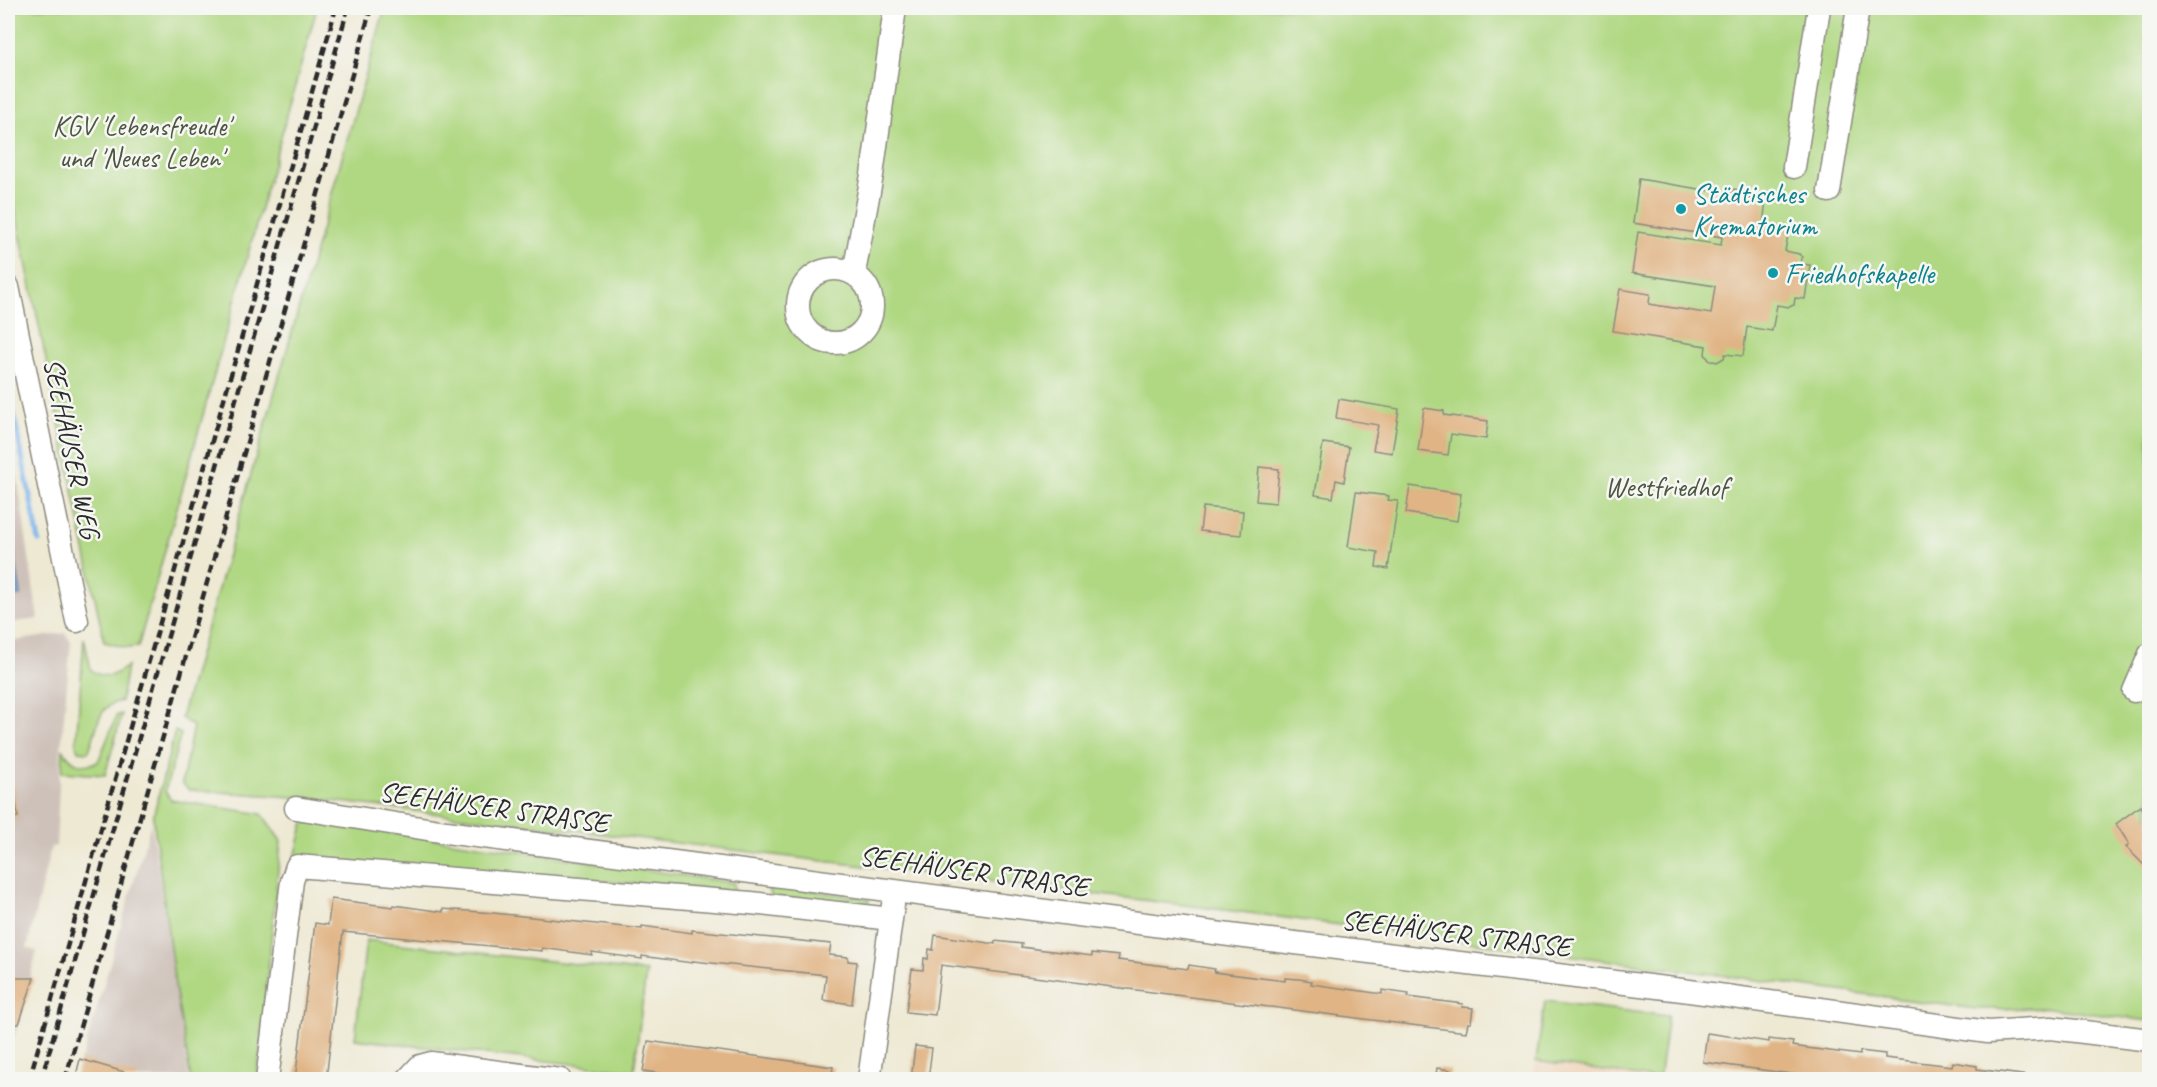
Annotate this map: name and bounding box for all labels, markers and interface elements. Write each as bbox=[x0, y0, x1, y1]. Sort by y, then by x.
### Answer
park label: KGV 'Lebensfreude' und 'Neues Leben' bbox=[53, 108, 235, 175]
place label: Städtisches Krematorium bbox=[1693, 176, 1818, 243]
marker: Städtisches Krematorium bbox=[1674, 202, 1688, 216]
place label: Friedhofskapelle bbox=[1785, 256, 1936, 291]
marker: Friedhofskapelle bbox=[1766, 266, 1780, 280]
street label: SEEHÄUSER WEG bbox=[36, 355, 109, 544]
park label: Westfriedhof bbox=[1605, 469, 1733, 504]
street label: SEEHÄUSER STRASSE bbox=[377, 774, 614, 841]
street label: SEEHÄUSER STRASSE bbox=[857, 838, 1094, 905]
street label: SEEHÄUSER STRASSE bbox=[1339, 902, 1576, 965]

